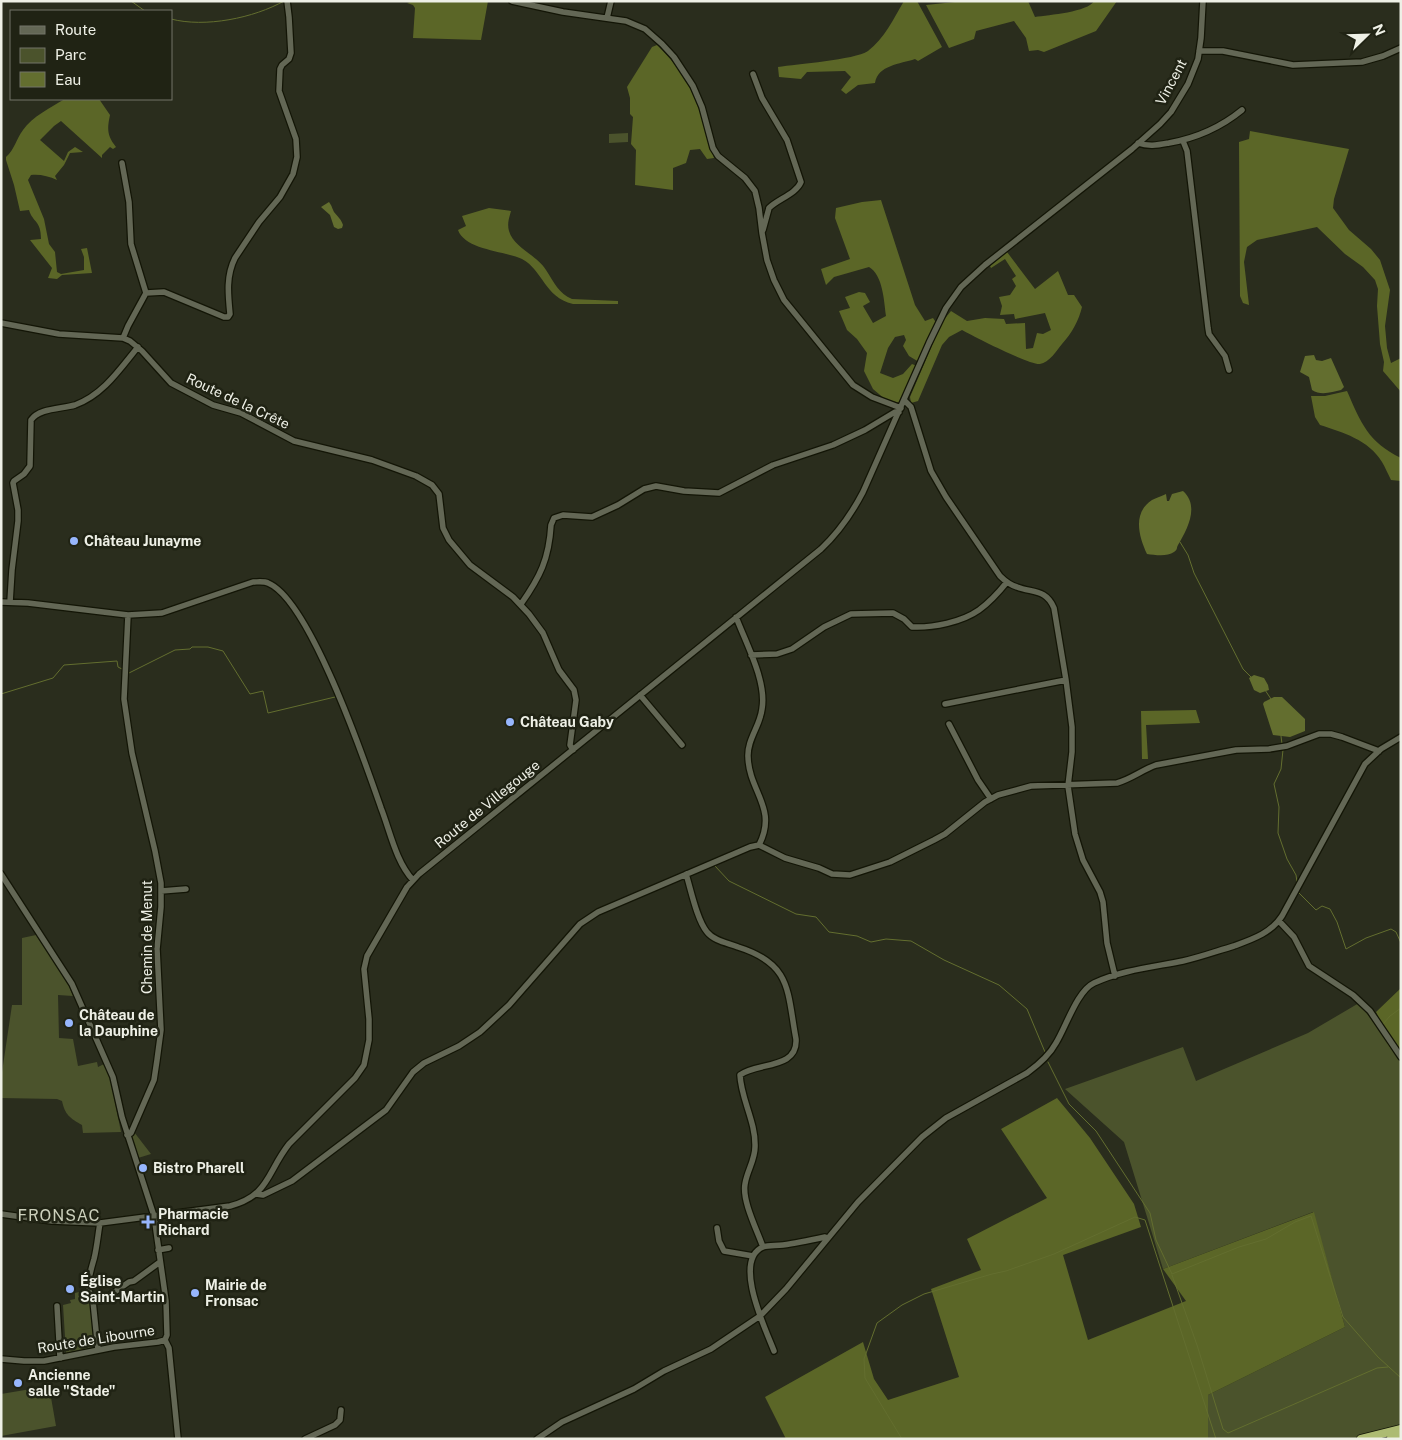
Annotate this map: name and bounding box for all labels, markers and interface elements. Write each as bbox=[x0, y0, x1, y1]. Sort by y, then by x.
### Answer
legend bbox=[10, 10, 172, 100]
north arrow bbox=[1342, 10, 1392, 60]
text: Route bbox=[55, 21, 96, 38]
text: N bbox=[1369, 22, 1388, 38]
text: Parc bbox=[55, 46, 87, 63]
street label: Vincent bbox=[1152, 56, 1190, 108]
text: Eau bbox=[55, 71, 81, 88]
street label: Route de la Crête bbox=[184, 370, 292, 432]
place label: Château Junayme bbox=[84, 533, 201, 549]
marker: Château Junayme bbox=[68, 535, 80, 547]
place label: Château Gaby bbox=[520, 714, 614, 730]
marker: Château Gaby bbox=[504, 716, 516, 728]
street label: Route de Villegouge bbox=[431, 757, 543, 851]
street label: Chemin de Menut bbox=[139, 880, 155, 994]
place label: Château de la Dauphine bbox=[79, 1007, 158, 1039]
marker: Château de la Dauphine bbox=[63, 1017, 75, 1029]
place label: Bistro Pharell bbox=[153, 1160, 245, 1176]
marker: Bistro Pharell bbox=[137, 1162, 149, 1174]
district label: FRONSAC bbox=[17, 1206, 101, 1225]
place label: Pharmacie Richard bbox=[158, 1206, 229, 1238]
marker: Pharmacie Richard bbox=[142, 1216, 154, 1228]
place label: Église Saint-Martin bbox=[80, 1272, 165, 1305]
place label: Mairie de Fronsac bbox=[205, 1277, 267, 1309]
marker: Église Saint-Martin bbox=[64, 1283, 76, 1295]
marker: Mairie de Fronsac bbox=[189, 1287, 201, 1299]
street label: Route de Libourne bbox=[36, 1322, 156, 1356]
place label: Ancienne salle "Stade" bbox=[28, 1367, 116, 1399]
marker: Ancienne salle "Stade" bbox=[12, 1377, 24, 1389]

